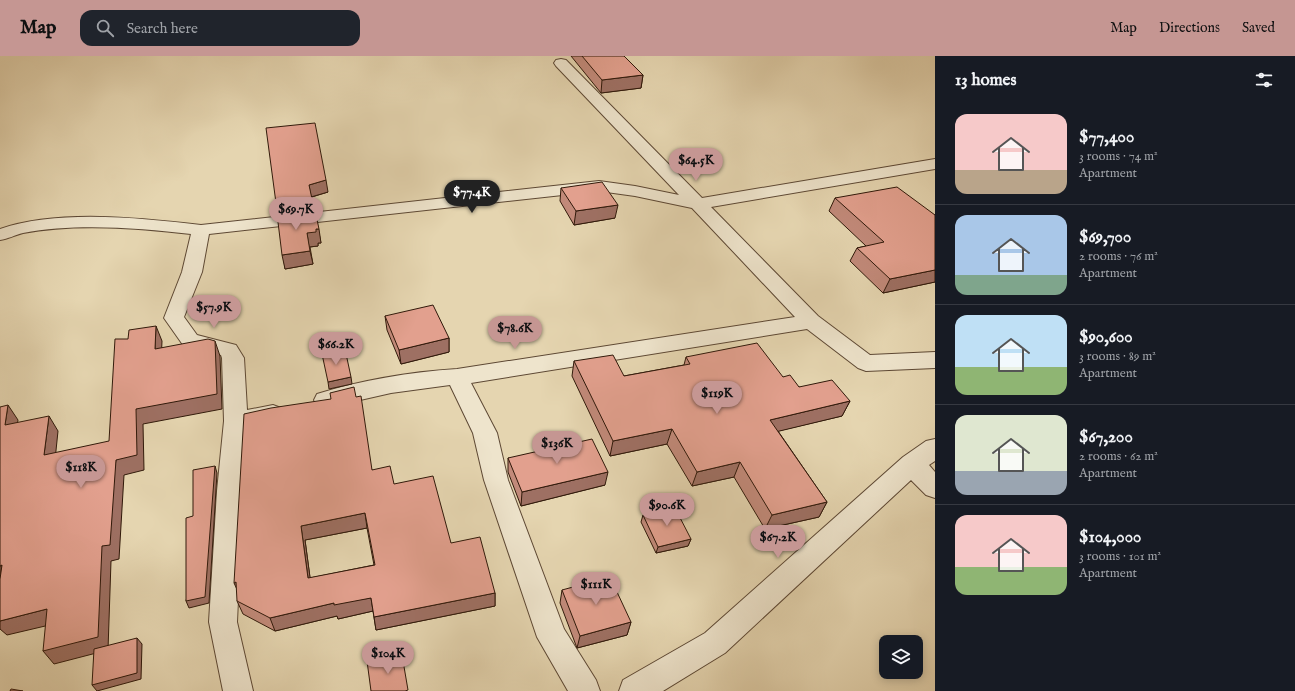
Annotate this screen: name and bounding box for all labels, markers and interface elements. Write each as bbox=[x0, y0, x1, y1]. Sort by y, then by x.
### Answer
search box bbox=[80, 10, 360, 46]
text: Map bbox=[20, 16, 56, 40]
icon: search bbox=[94, 17, 116, 39]
text: Search here bbox=[126, 19, 198, 38]
text: Map bbox=[1110, 19, 1137, 37]
text: Directions bbox=[1159, 19, 1220, 37]
text: Saved bbox=[1242, 19, 1275, 37]
icon: filters bbox=[1253, 69, 1275, 91]
text: 13 homes bbox=[955, 70, 1016, 91]
text: $77,400 bbox=[1079, 127, 1134, 148]
icon: home bbox=[987, 130, 1035, 178]
pin: $64.5K bbox=[663, 148, 729, 182]
text: 3 rooms · 74 m² bbox=[1079, 148, 1158, 165]
text: $64.5K bbox=[678, 152, 714, 169]
text: Apartment bbox=[1079, 165, 1137, 182]
pin: $77.4K bbox=[439, 180, 505, 214]
text: $77.4K bbox=[453, 184, 491, 201]
pin: $69.7K bbox=[263, 197, 329, 231]
text: $69.7K bbox=[278, 201, 314, 218]
text: $69,700 bbox=[1079, 227, 1131, 248]
icon: home bbox=[987, 231, 1035, 279]
text: 2 rooms · 76 m² bbox=[1079, 248, 1158, 265]
text: Apartment bbox=[1079, 265, 1137, 282]
pin: $57.9K bbox=[181, 295, 247, 329]
text: $57.9K bbox=[196, 299, 232, 316]
pin: $78.6K bbox=[482, 316, 548, 350]
text: $78.6K bbox=[497, 320, 533, 337]
text: $90,600 bbox=[1079, 327, 1133, 348]
icon: home bbox=[987, 331, 1035, 379]
pin: $66.2K bbox=[303, 332, 369, 366]
text: $66.2K bbox=[318, 336, 354, 353]
text: 3 rooms · 89 m² bbox=[1079, 348, 1156, 365]
text: Apartment bbox=[1079, 365, 1137, 382]
pin: $119K bbox=[689, 381, 745, 415]
text: $119K bbox=[701, 385, 733, 402]
text: $67,200 bbox=[1079, 427, 1133, 448]
pin: $136K bbox=[529, 431, 585, 465]
icon: home bbox=[987, 431, 1035, 479]
text: $136K bbox=[541, 435, 573, 452]
text: 2 rooms · 62 m² bbox=[1079, 448, 1158, 465]
pin: $118K bbox=[53, 455, 109, 489]
text: $118K bbox=[65, 459, 97, 476]
text: Apartment bbox=[1079, 465, 1137, 482]
pin: $90.6K bbox=[634, 493, 700, 527]
text: $90.6K bbox=[649, 497, 685, 514]
pin: $67.2K bbox=[745, 525, 811, 559]
text: $104,000 bbox=[1079, 527, 1141, 548]
text: $67.2K bbox=[759, 529, 797, 546]
icon: home bbox=[987, 531, 1035, 579]
text: 3 rooms · 101 m² bbox=[1079, 548, 1161, 565]
text: Apartment bbox=[1079, 565, 1137, 582]
pin: $111K bbox=[568, 572, 624, 606]
text: $111K bbox=[580, 576, 612, 593]
map controls bbox=[879, 635, 923, 679]
button: layers bbox=[879, 635, 923, 679]
pin: $104K bbox=[360, 641, 416, 675]
text: $104K bbox=[371, 645, 405, 662]

